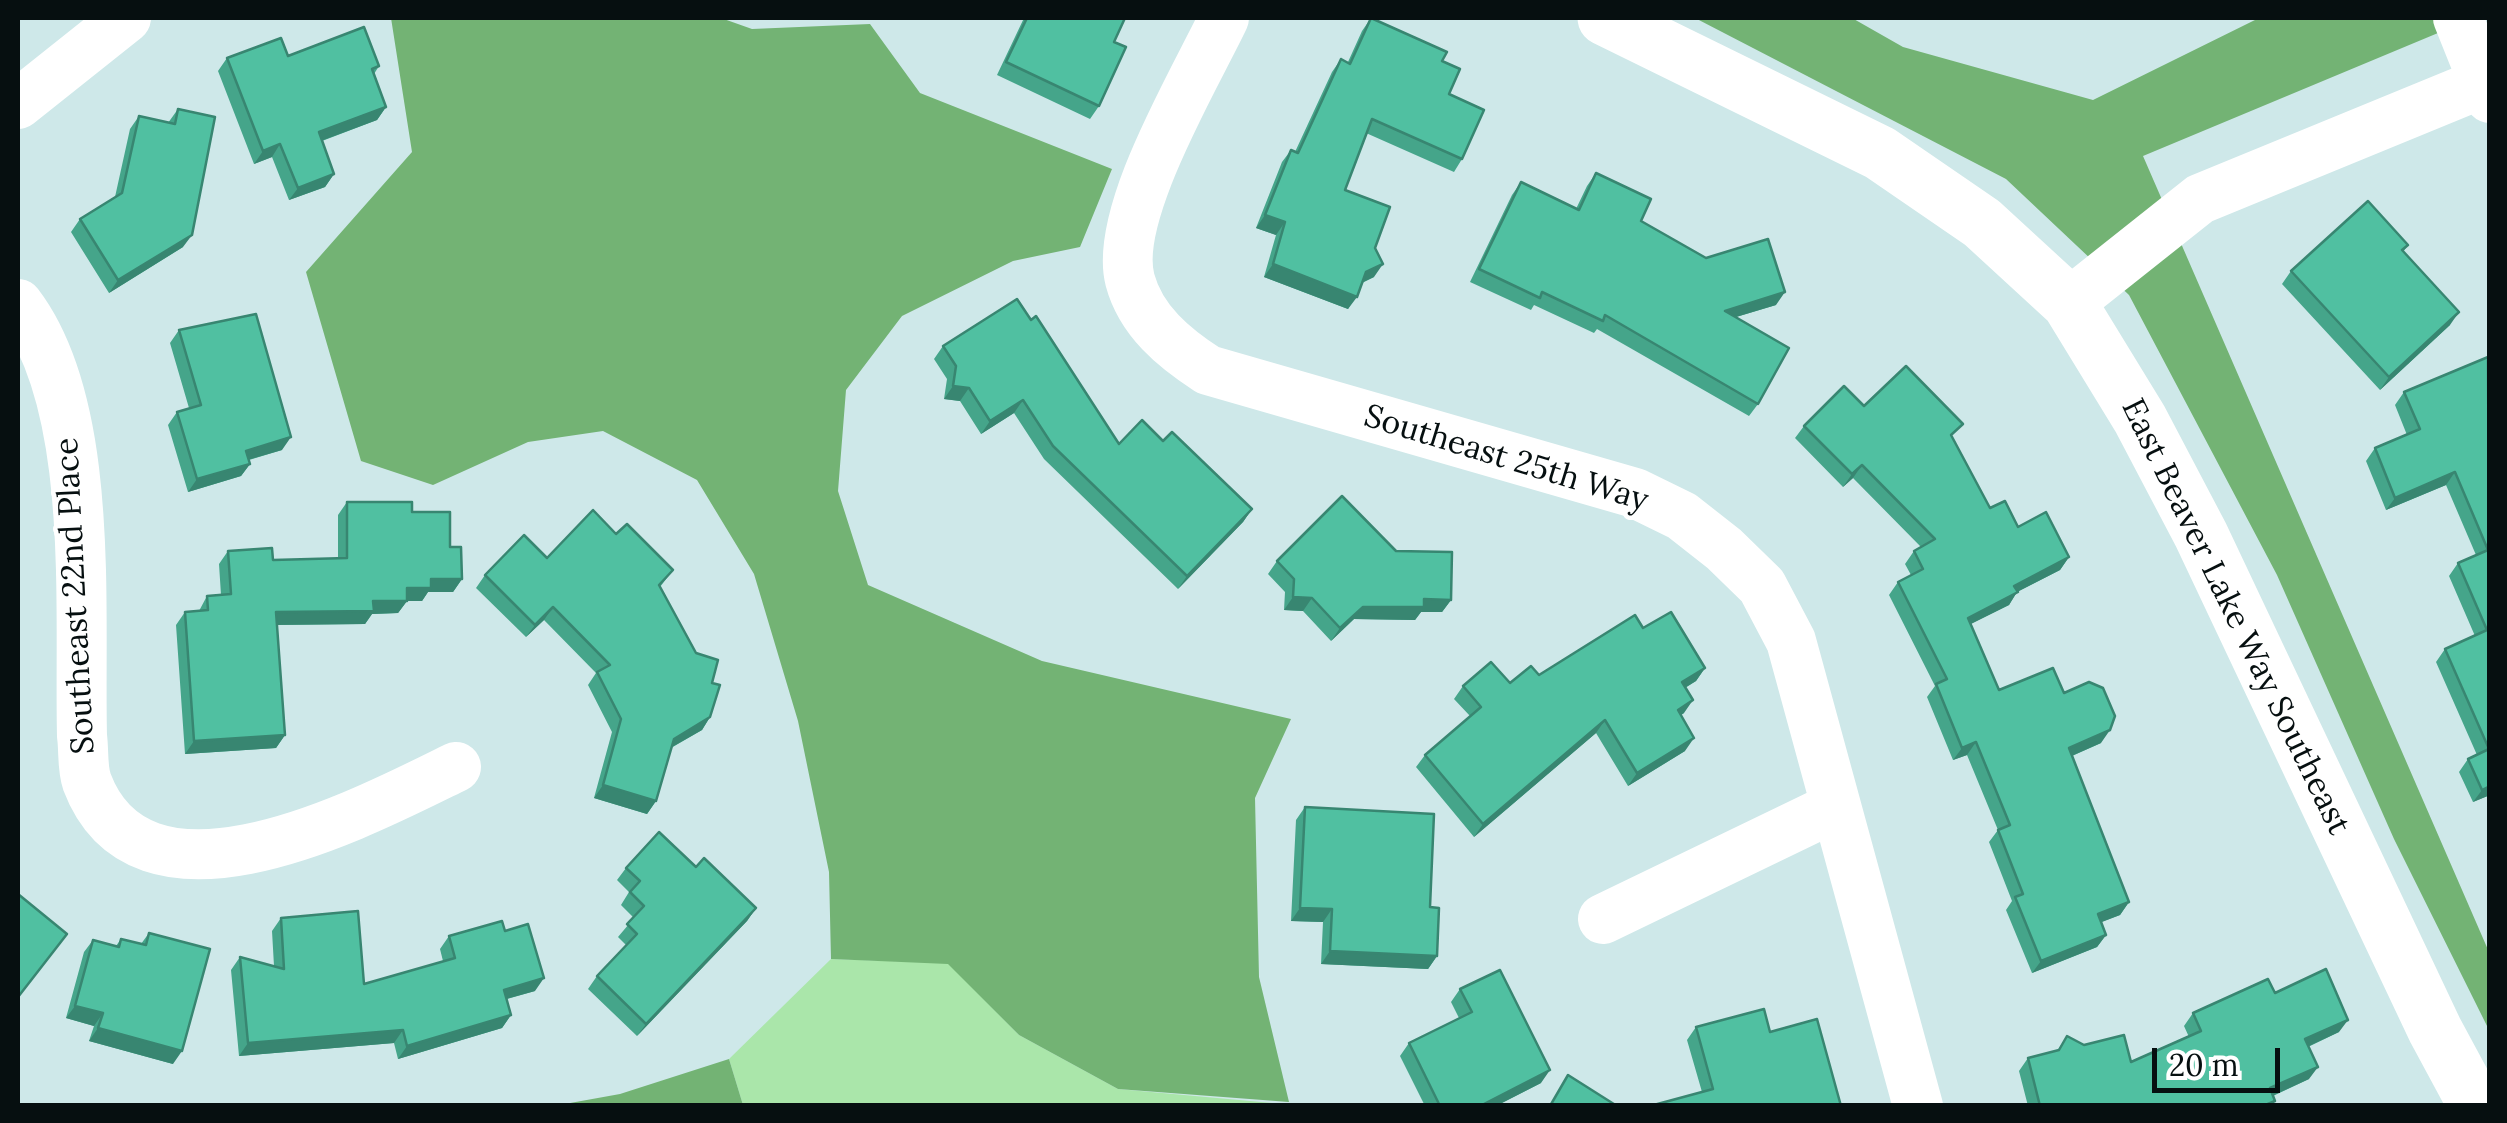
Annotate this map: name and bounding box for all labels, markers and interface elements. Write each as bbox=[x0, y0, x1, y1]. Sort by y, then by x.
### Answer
street label: East Beaver Lake Way Southeast bbox=[2113, 393, 2357, 841]
street label: Southeast 25th Way bbox=[1359, 397, 1653, 521]
street label: Southeast 22nd Place bbox=[49, 437, 103, 755]
scale bar bbox=[2157, 1028, 2284, 1090]
text: 20 m bbox=[2169, 1046, 2238, 1084]

